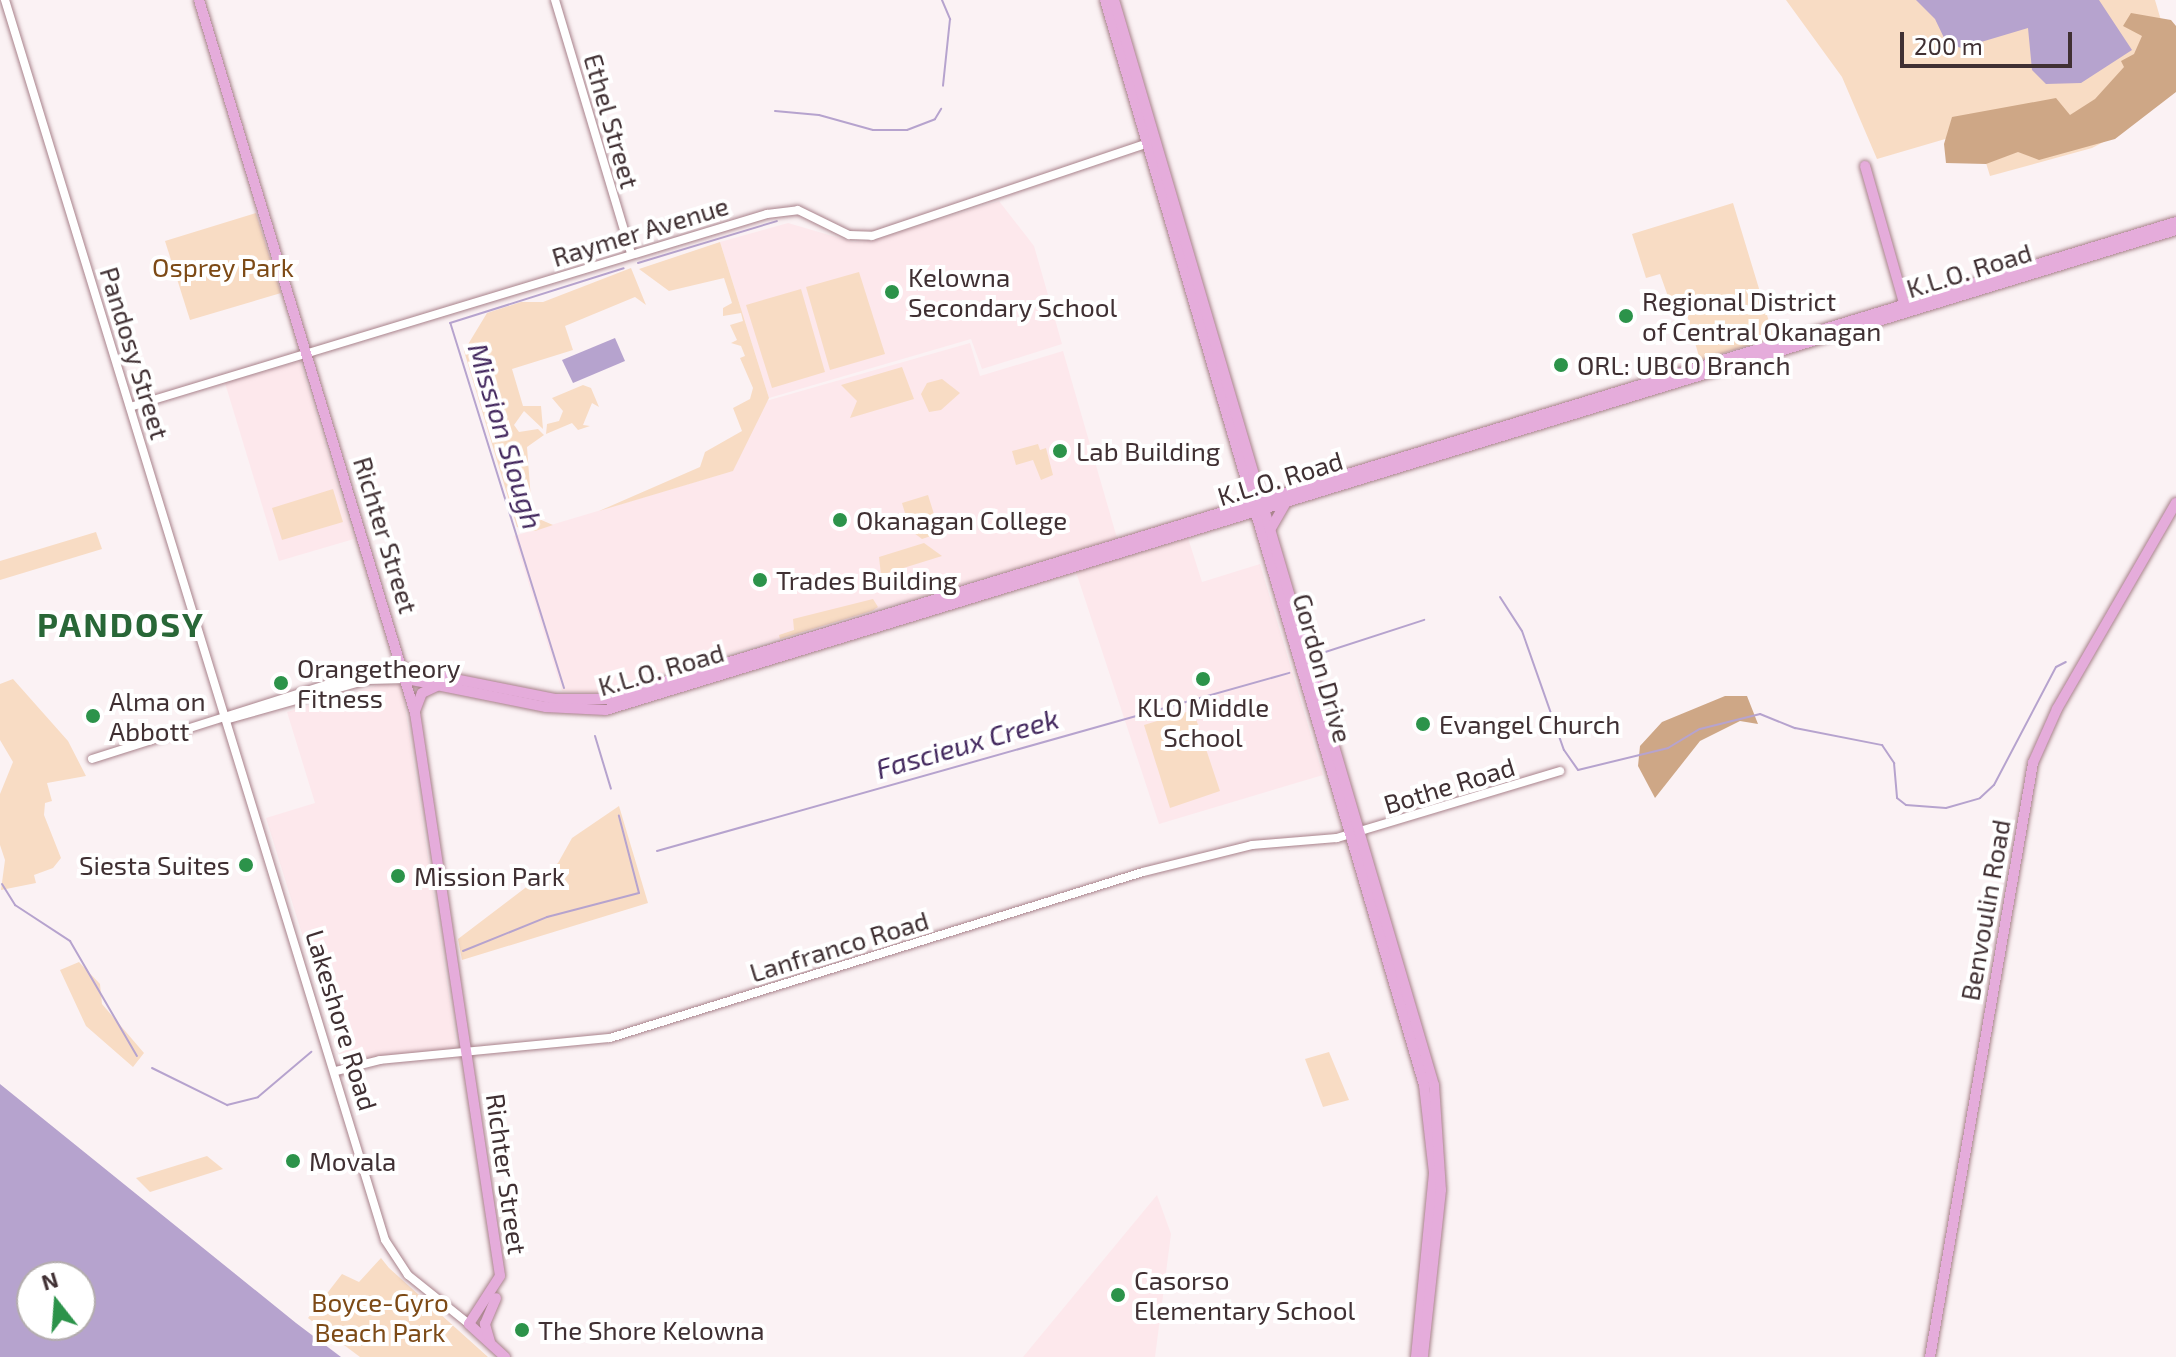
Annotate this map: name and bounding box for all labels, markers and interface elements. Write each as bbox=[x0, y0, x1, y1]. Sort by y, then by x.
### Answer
scale bar bbox=[1904, 16, 2076, 66]
text: 200 m bbox=[1914, 31, 1983, 60]
street label: Ethel Street bbox=[578, 50, 646, 192]
street label: Raymer Avenue bbox=[547, 189, 733, 273]
street label: K.L.O. Road bbox=[1903, 236, 2035, 304]
park label: Osprey Park bbox=[152, 251, 294, 283]
place label: Kelowna Secondary School bbox=[908, 261, 1118, 322]
street label: Pandosy Street bbox=[94, 263, 176, 443]
marker: Kelowna Secondary School bbox=[883, 283, 901, 301]
place label: Regional District of Central Okanagan bbox=[1642, 285, 1882, 346]
marker: Regional District of Central Okanagan bbox=[1617, 307, 1635, 325]
water label: Mission Slough bbox=[462, 339, 550, 533]
place label: ORL: UBCO Branch bbox=[1577, 349, 1791, 381]
marker: ORL: UBCO Branch bbox=[1552, 356, 1570, 374]
place label: Lab Building bbox=[1076, 435, 1220, 467]
marker: Lab Building bbox=[1051, 442, 1069, 460]
street label: K.L.O. Road bbox=[1214, 444, 1346, 512]
street label: Richter Street bbox=[347, 453, 425, 617]
place label: Okanagan College bbox=[856, 504, 1067, 536]
marker: Okanagan College bbox=[831, 511, 849, 529]
place label: Trades Building bbox=[776, 564, 957, 596]
marker: Trades Building bbox=[751, 571, 769, 589]
street label: Gordon Drive bbox=[1287, 590, 1359, 746]
district label: PANDOSY bbox=[37, 604, 205, 644]
street label: K.L.O. Road bbox=[594, 636, 728, 702]
place label: Orangetheory Fitness bbox=[297, 652, 460, 714]
marker: KLO Middle School bbox=[1194, 670, 1212, 688]
marker: Orangetheory Fitness bbox=[272, 674, 290, 692]
place label: Alma on Abbott bbox=[109, 685, 206, 746]
place label: KLO Middle School bbox=[1137, 691, 1269, 752]
water label: Fascieux Creek bbox=[872, 701, 1062, 785]
marker: Alma on Abbott bbox=[84, 707, 102, 725]
place label: Evangel Church bbox=[1439, 708, 1621, 740]
marker: Evangel Church bbox=[1414, 715, 1432, 733]
street label: Bothe Road bbox=[1380, 750, 1518, 820]
street label: Benvoulin Road bbox=[1954, 817, 2016, 1003]
place label: Siesta Suites bbox=[79, 849, 230, 881]
marker: Siesta Suites bbox=[237, 856, 255, 874]
place label: Mission Park bbox=[414, 860, 565, 892]
marker: Mission Park bbox=[389, 867, 407, 885]
street label: Lanfranco Road bbox=[746, 904, 932, 988]
street label: Lakeshore Road bbox=[300, 926, 384, 1114]
street label: Richter Street bbox=[480, 1091, 534, 1257]
place label: Movala bbox=[309, 1145, 396, 1177]
marker: Movala bbox=[284, 1152, 302, 1170]
north arrow bbox=[16, 1261, 96, 1341]
place label: Casorso Elementary School bbox=[1134, 1264, 1356, 1326]
text: N bbox=[38, 1265, 61, 1295]
park label: Boyce-Gyro Beach Park bbox=[311, 1286, 449, 1348]
marker: Casorso Elementary School bbox=[1109, 1286, 1127, 1304]
place label: The Shore Kelowna bbox=[538, 1314, 764, 1346]
marker: The Shore Kelowna bbox=[513, 1321, 531, 1339]

